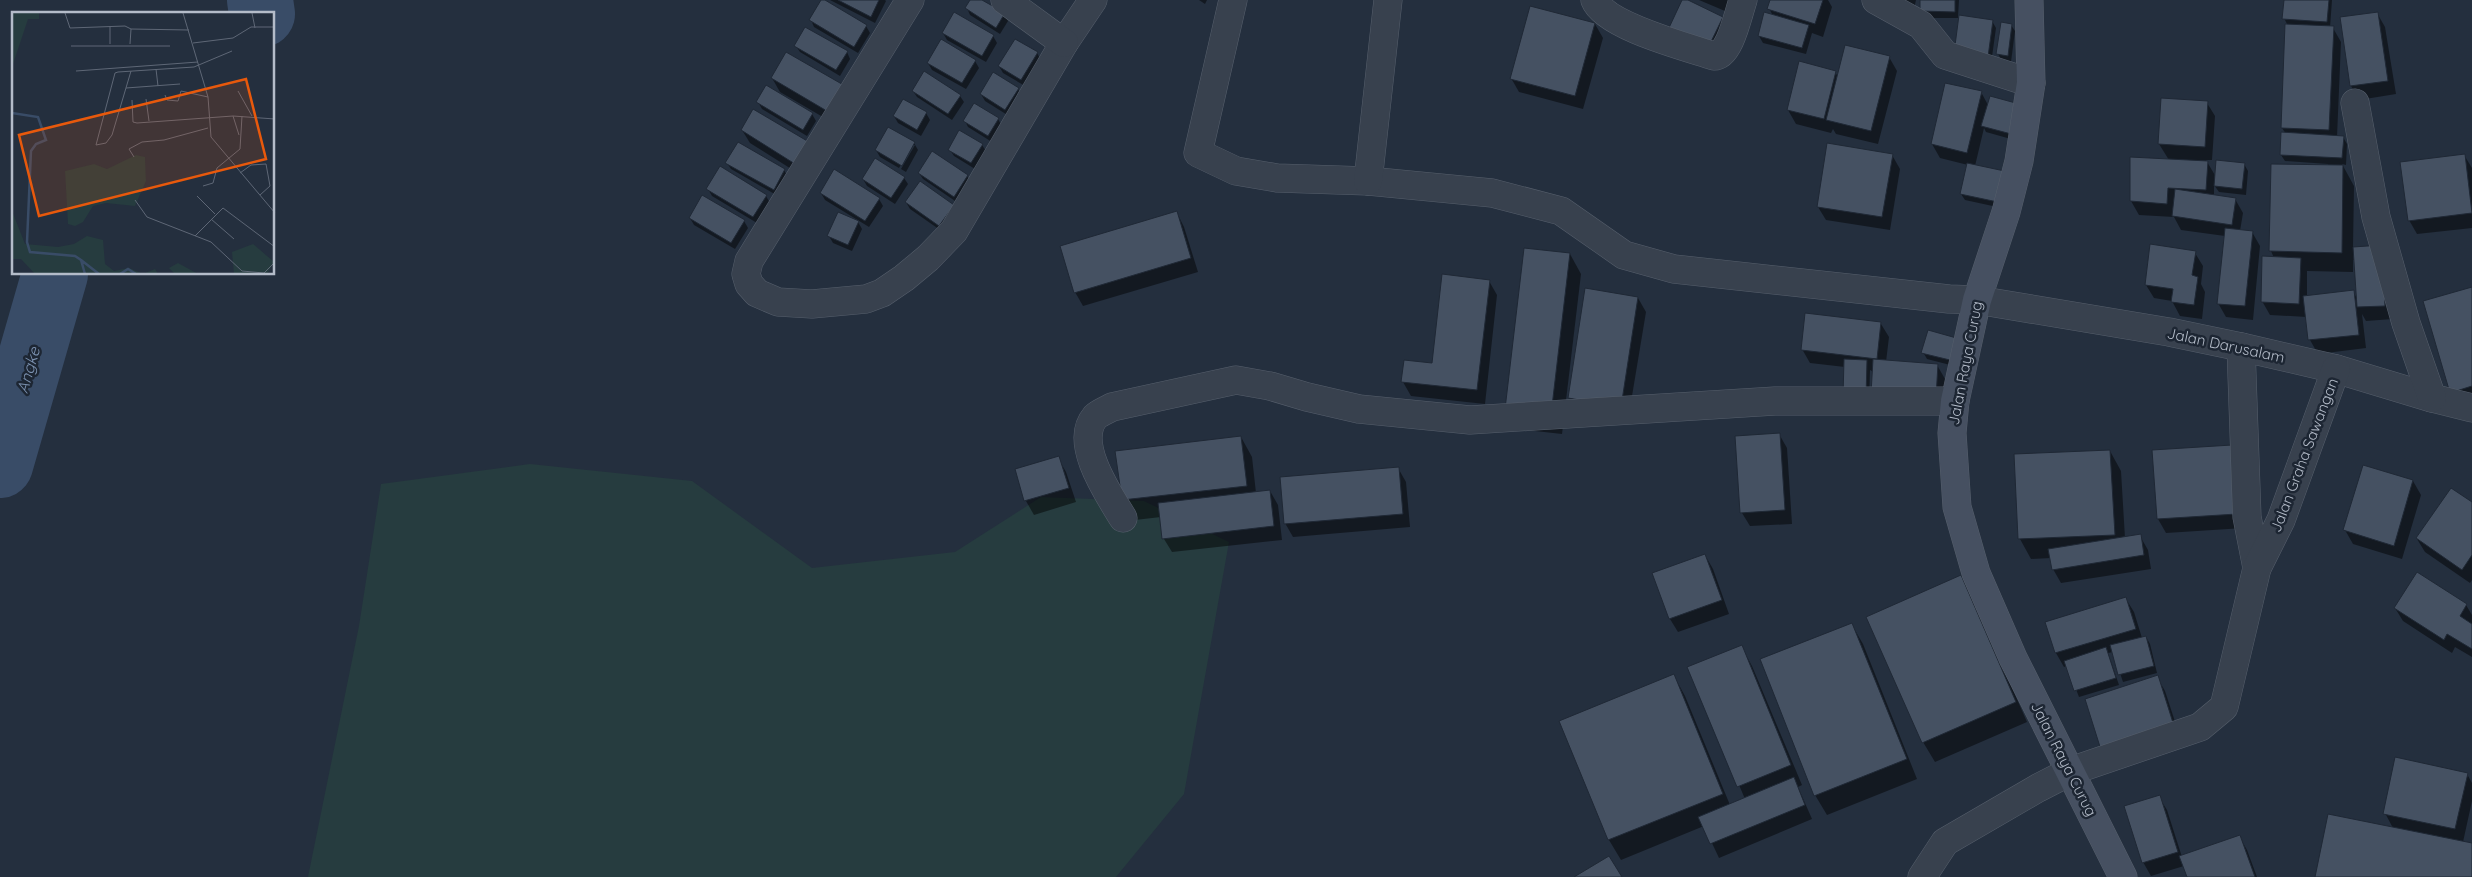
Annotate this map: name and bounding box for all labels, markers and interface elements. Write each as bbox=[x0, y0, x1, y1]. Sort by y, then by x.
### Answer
inset map bbox=[12, 12, 275, 275]
street label: Jalan Raya Curug bbox=[1944, 299, 1986, 427]
street label: Jalan Darusalam bbox=[2166, 323, 2286, 367]
water label: Angke bbox=[12, 344, 44, 395]
street label: Jalan Graha Sawangan bbox=[2266, 375, 2342, 535]
street label: Jalan Raya Curug bbox=[2027, 699, 2101, 819]

